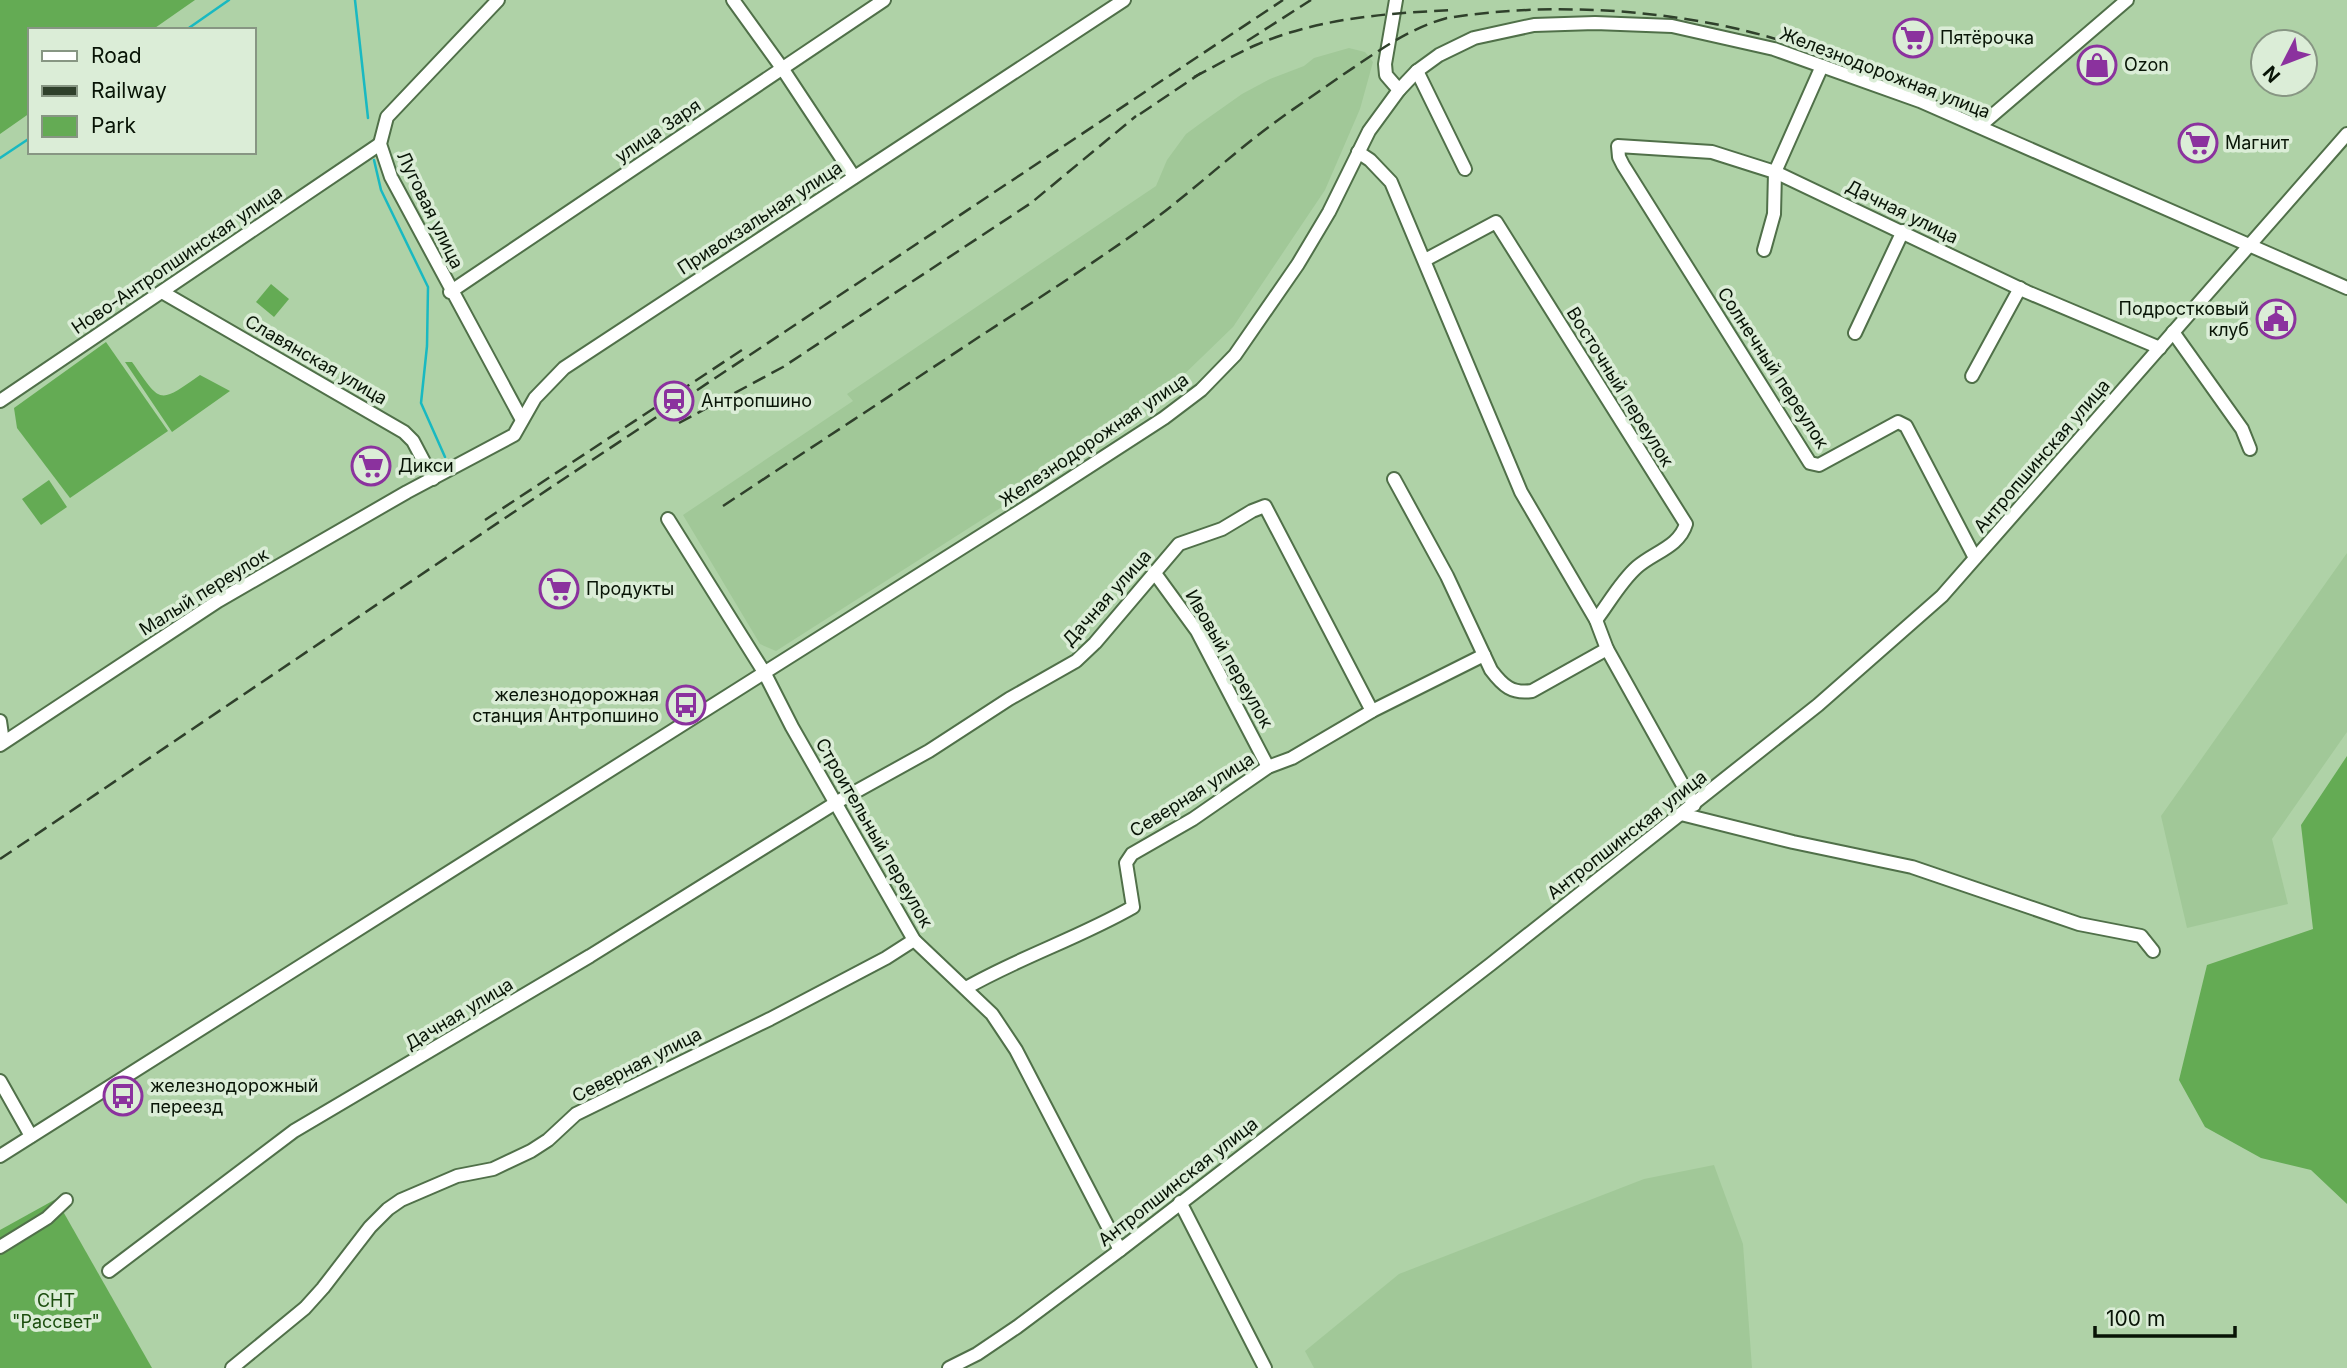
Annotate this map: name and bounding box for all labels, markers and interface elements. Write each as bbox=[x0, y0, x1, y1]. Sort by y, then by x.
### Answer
supermarket icon: Пятёрочка bbox=[1892, 17, 1934, 59]
street label: Железнодорожная улица bbox=[1777, 23, 1993, 122]
place label: Пятёрочка bbox=[1940, 27, 2034, 48]
legend bbox=[28, 28, 256, 154]
north arrow bbox=[2249, 28, 2319, 98]
text: Road bbox=[91, 43, 142, 68]
shop icon: Ozon bbox=[2076, 44, 2118, 86]
place label: Ozon bbox=[2124, 54, 2169, 75]
text: N bbox=[2258, 61, 2285, 87]
text: Railway bbox=[91, 78, 167, 103]
street label: улица Заря bbox=[611, 94, 704, 167]
text: Park bbox=[91, 113, 136, 138]
supermarket icon: Магнит bbox=[2177, 122, 2219, 164]
place label: Магнит bbox=[2225, 132, 2290, 153]
street label: Луговая улица bbox=[393, 147, 468, 272]
street label: Привокзальная улица bbox=[674, 157, 846, 279]
street label: Дачная улица bbox=[1843, 175, 1962, 248]
street label: Ново-Антропшинская улица bbox=[67, 181, 286, 338]
street label: Солнечный переулок bbox=[1713, 283, 1834, 453]
place label: Подростковый клуб bbox=[2119, 298, 2249, 340]
public building icon: Подростковый клуб bbox=[2255, 298, 2297, 340]
street label: Восточный переулок bbox=[1563, 303, 1678, 471]
street label: Славянская улица bbox=[241, 310, 391, 409]
street label: Железнодорожная улица bbox=[995, 368, 1192, 511]
street label: Антропшинская улица bbox=[1969, 375, 2114, 537]
station icon: Антропшино bbox=[653, 380, 695, 422]
place label: Антропшино bbox=[701, 390, 812, 411]
supermarket icon: Дикси bbox=[350, 445, 392, 487]
place label: Дикси bbox=[398, 455, 454, 476]
street label: Малый переулок bbox=[135, 543, 272, 640]
street label: Дачная улица bbox=[1058, 545, 1155, 650]
supermarket icon: Продукты bbox=[538, 568, 580, 610]
place label: Продукты bbox=[586, 578, 674, 599]
street label: Ивовый переулок bbox=[1181, 586, 1278, 732]
place label: железнодорожная станция Антропшино bbox=[472, 684, 659, 726]
bus stop icon: железнодорожная станция Антропшино bbox=[665, 684, 707, 726]
street label: Строительный переулок bbox=[812, 734, 937, 931]
street label: Северная улица bbox=[1126, 748, 1258, 841]
street label: Антропшинская улица bbox=[1543, 766, 1711, 903]
street label: Дачная улица bbox=[401, 973, 517, 1054]
street label: Северная улица bbox=[569, 1023, 705, 1106]
bus stop icon: железнодорожный переезд bbox=[102, 1075, 144, 1117]
place label: железнодорожный переезд bbox=[150, 1075, 318, 1117]
street label: Антропшинская улица bbox=[1094, 1113, 1262, 1250]
park label: СНТ "Рассвет" bbox=[12, 1290, 100, 1332]
scale bar bbox=[2095, 1294, 2235, 1338]
text: 100 m bbox=[2106, 1306, 2165, 1331]

